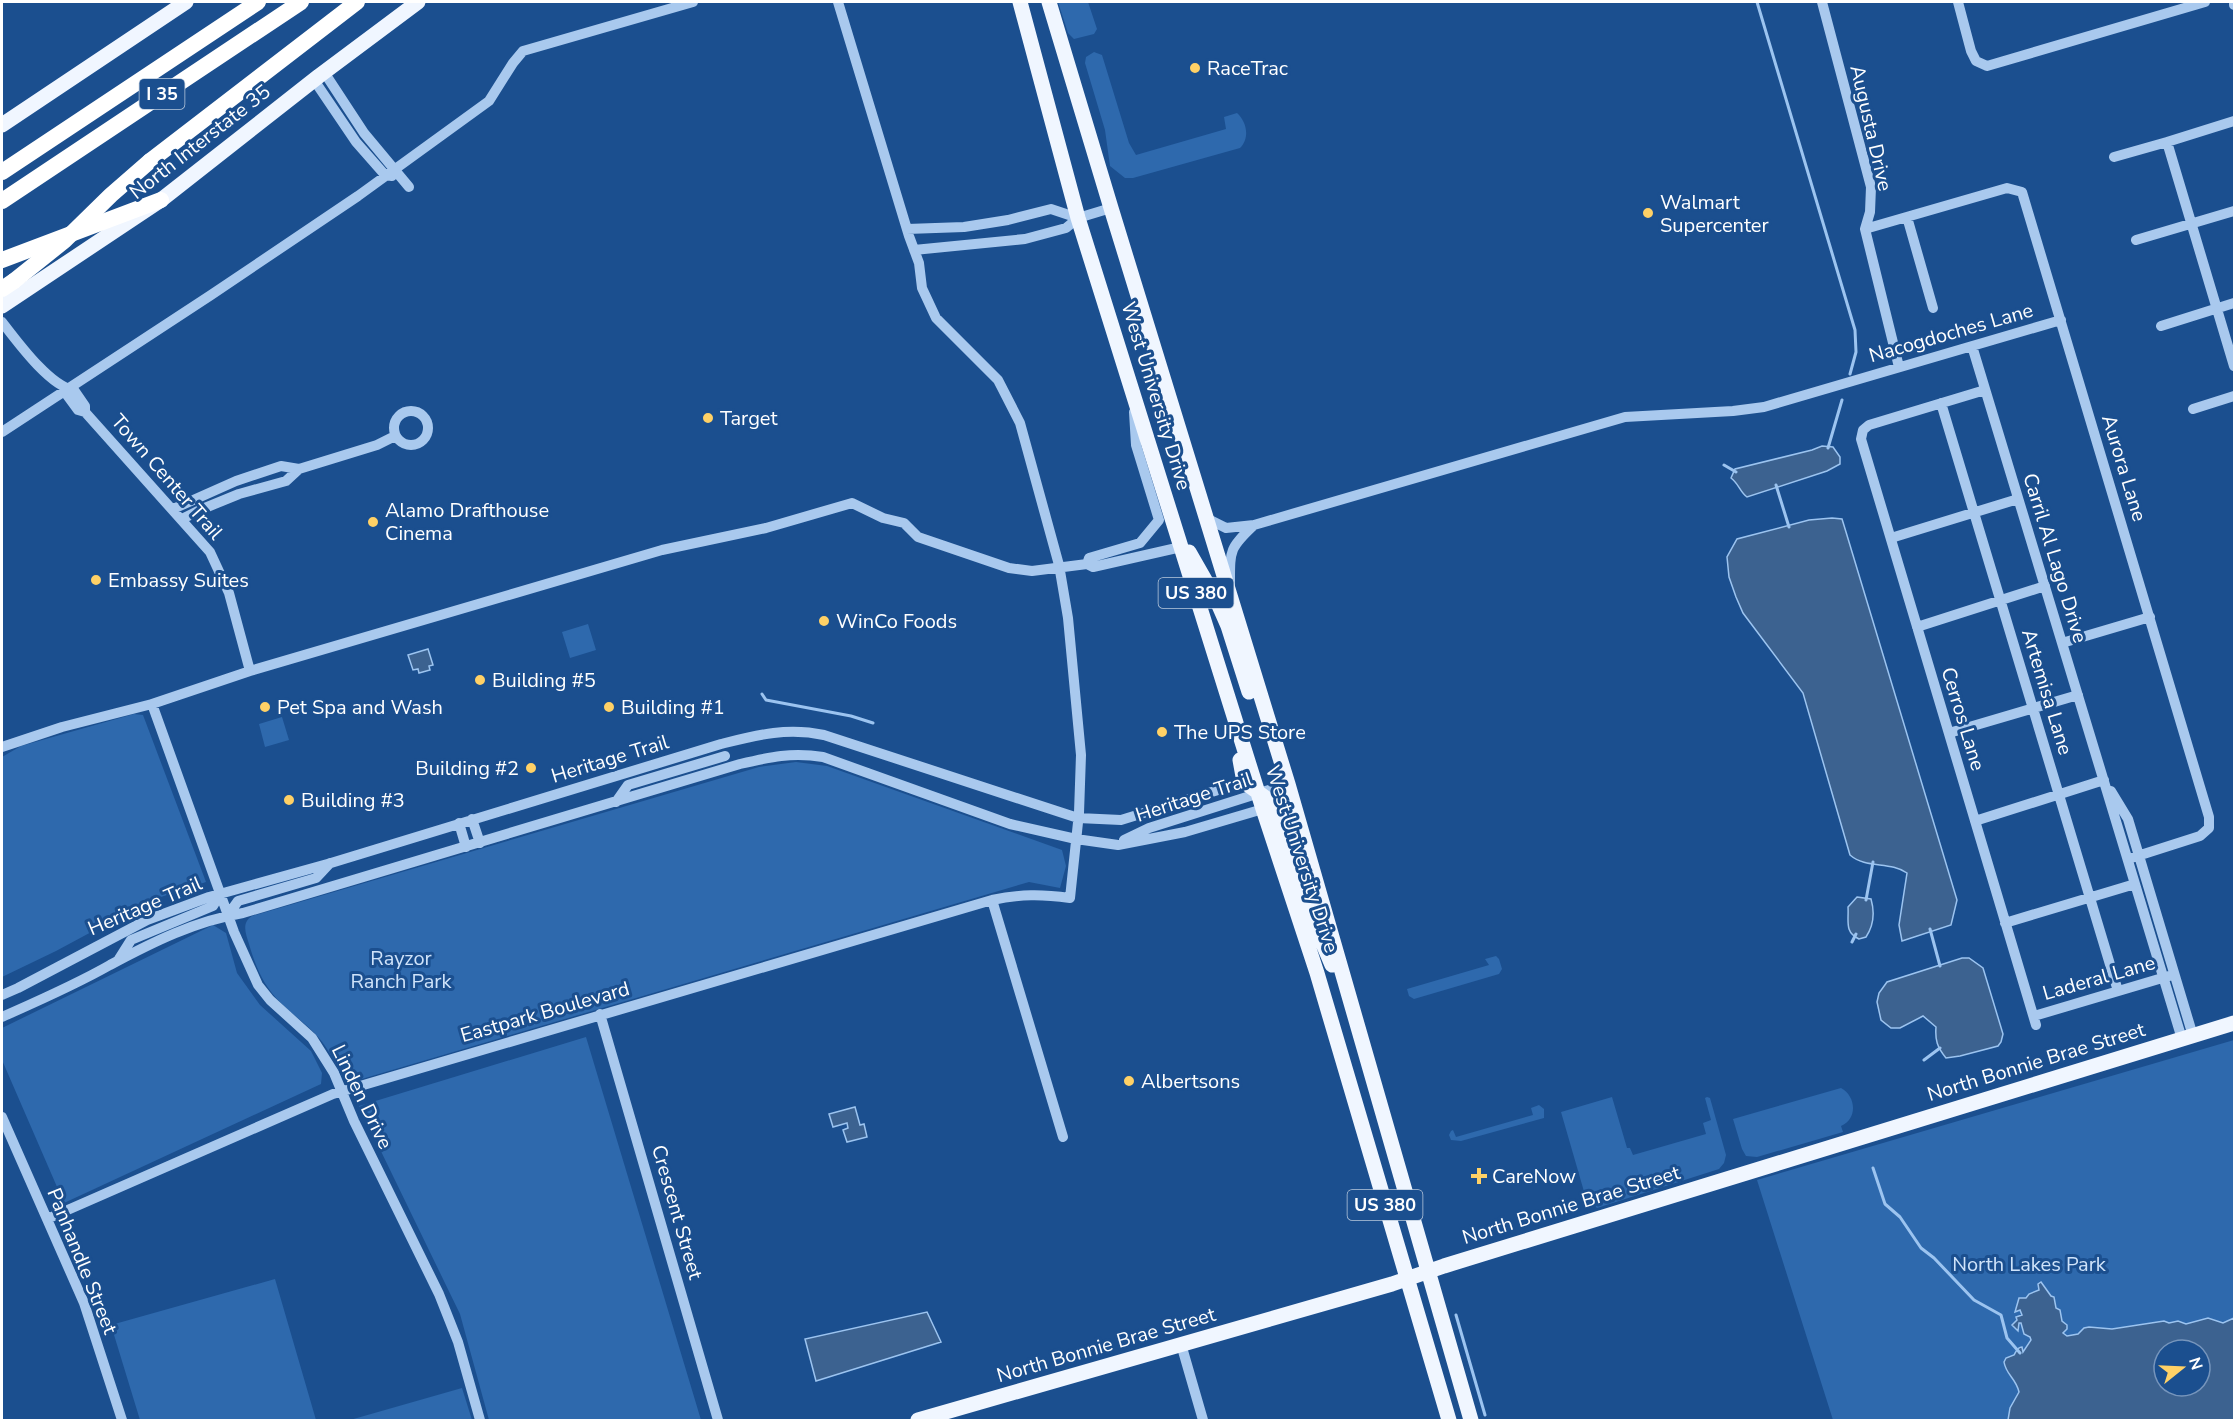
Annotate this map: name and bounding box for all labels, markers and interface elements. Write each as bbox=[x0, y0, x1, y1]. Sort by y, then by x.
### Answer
place label: RaceTrac bbox=[1207, 55, 1288, 82]
marker: RaceTrac bbox=[1188, 61, 1202, 75]
street label: Augusta Drive bbox=[1843, 62, 1899, 194]
street label: North Interstate 35 bbox=[124, 78, 276, 206]
road number: I 35 bbox=[140, 79, 184, 109]
place label: Walmart Supercenter bbox=[1660, 189, 1769, 239]
marker: Walmart Supercenter bbox=[1641, 206, 1655, 220]
street label: Nacogdoches Lane bbox=[1866, 297, 2036, 369]
street label: West University Drive bbox=[1114, 298, 1198, 494]
place label: Target bbox=[720, 405, 778, 432]
street label: Town Center Trail bbox=[105, 408, 229, 546]
marker: Target bbox=[701, 411, 715, 425]
street label: Aurora Lane bbox=[2095, 411, 2153, 525]
street label: Carril Al Lago Drive bbox=[2016, 470, 2094, 646]
place label: Alamo Drafthouse Cinema bbox=[385, 497, 549, 547]
marker: Alamo Drafthouse Cinema bbox=[366, 515, 380, 529]
place label: Embassy Suites bbox=[108, 567, 249, 594]
marker: Embassy Suites bbox=[89, 573, 103, 587]
road number: US 380 bbox=[1158, 578, 1234, 608]
place label: WinCo Foods bbox=[836, 608, 957, 635]
marker: WinCo Foods bbox=[817, 614, 831, 628]
street label: Artemisa Lane bbox=[2015, 626, 2079, 758]
street label: Cerros Lane bbox=[1934, 664, 1992, 774]
place label: Building #5 bbox=[492, 667, 596, 694]
marker: Building #5 bbox=[473, 673, 487, 687]
place label: Pet Spa and Wash bbox=[277, 694, 443, 721]
place label: Building #1 bbox=[621, 694, 725, 721]
marker: Pet Spa and Wash bbox=[258, 700, 272, 714]
marker: Building #1 bbox=[602, 700, 616, 714]
place label: The UPS Store bbox=[1174, 719, 1306, 746]
marker: The UPS Store bbox=[1155, 725, 1169, 739]
street label: Heritage Trail bbox=[548, 728, 672, 790]
place label: Building #2 bbox=[415, 755, 519, 782]
marker: Building #2 bbox=[524, 761, 538, 775]
street label: West University Drive bbox=[1259, 762, 1345, 956]
street label: Heritage Trail bbox=[1132, 765, 1256, 829]
place label: Building #3 bbox=[301, 787, 405, 814]
marker: Building #3 bbox=[282, 793, 296, 807]
street label: Heritage Trail bbox=[84, 870, 206, 942]
park label: Rayzor Ranch Park bbox=[350, 945, 452, 995]
street label: Laderal Lane bbox=[2040, 949, 2158, 1007]
street label: Eastpark Boulevard bbox=[457, 975, 633, 1049]
street label: North Bonnie Brae Street bbox=[1924, 1016, 2149, 1108]
street label: Linden Drive bbox=[325, 1040, 399, 1154]
place label: Albertsons bbox=[1141, 1068, 1240, 1095]
marker: Albertsons bbox=[1122, 1074, 1136, 1088]
street label: Crescent Street bbox=[645, 1142, 709, 1283]
street label: North Bonnie Brae Street bbox=[1459, 1159, 1684, 1251]
place label: CareNow bbox=[1492, 1163, 1576, 1190]
marker: CareNow bbox=[1470, 1167, 1488, 1185]
street label: Panhandle Street bbox=[40, 1184, 124, 1339]
road number: US 380 bbox=[1348, 1190, 1422, 1220]
park label: North Lakes Park bbox=[1952, 1251, 2107, 1278]
street label: North Bonnie Brae Street bbox=[993, 1301, 1220, 1389]
north arrow bbox=[2152, 1338, 2212, 1398]
text: N bbox=[2183, 1355, 2208, 1373]

